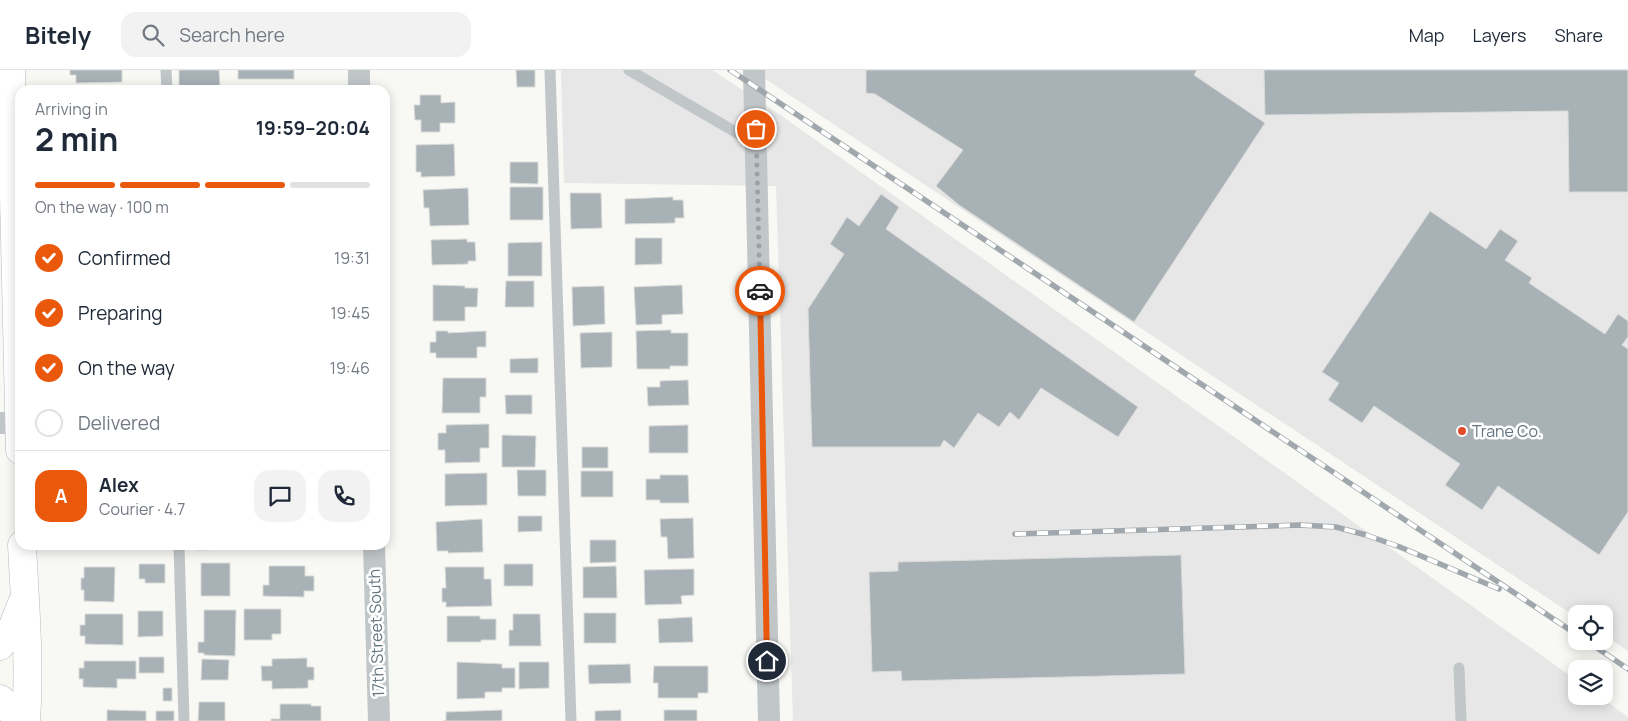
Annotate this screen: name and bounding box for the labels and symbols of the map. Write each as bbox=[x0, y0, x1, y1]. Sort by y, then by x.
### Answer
pin bbox=[735, 108, 777, 150]
courier bbox=[735, 266, 785, 316]
place label: Trane Co. bbox=[1472, 420, 1542, 442]
marker: Trane Co. bbox=[1456, 425, 1468, 437]
street label: 17th Street South bbox=[363, 568, 389, 698]
pin bbox=[746, 640, 788, 682]

